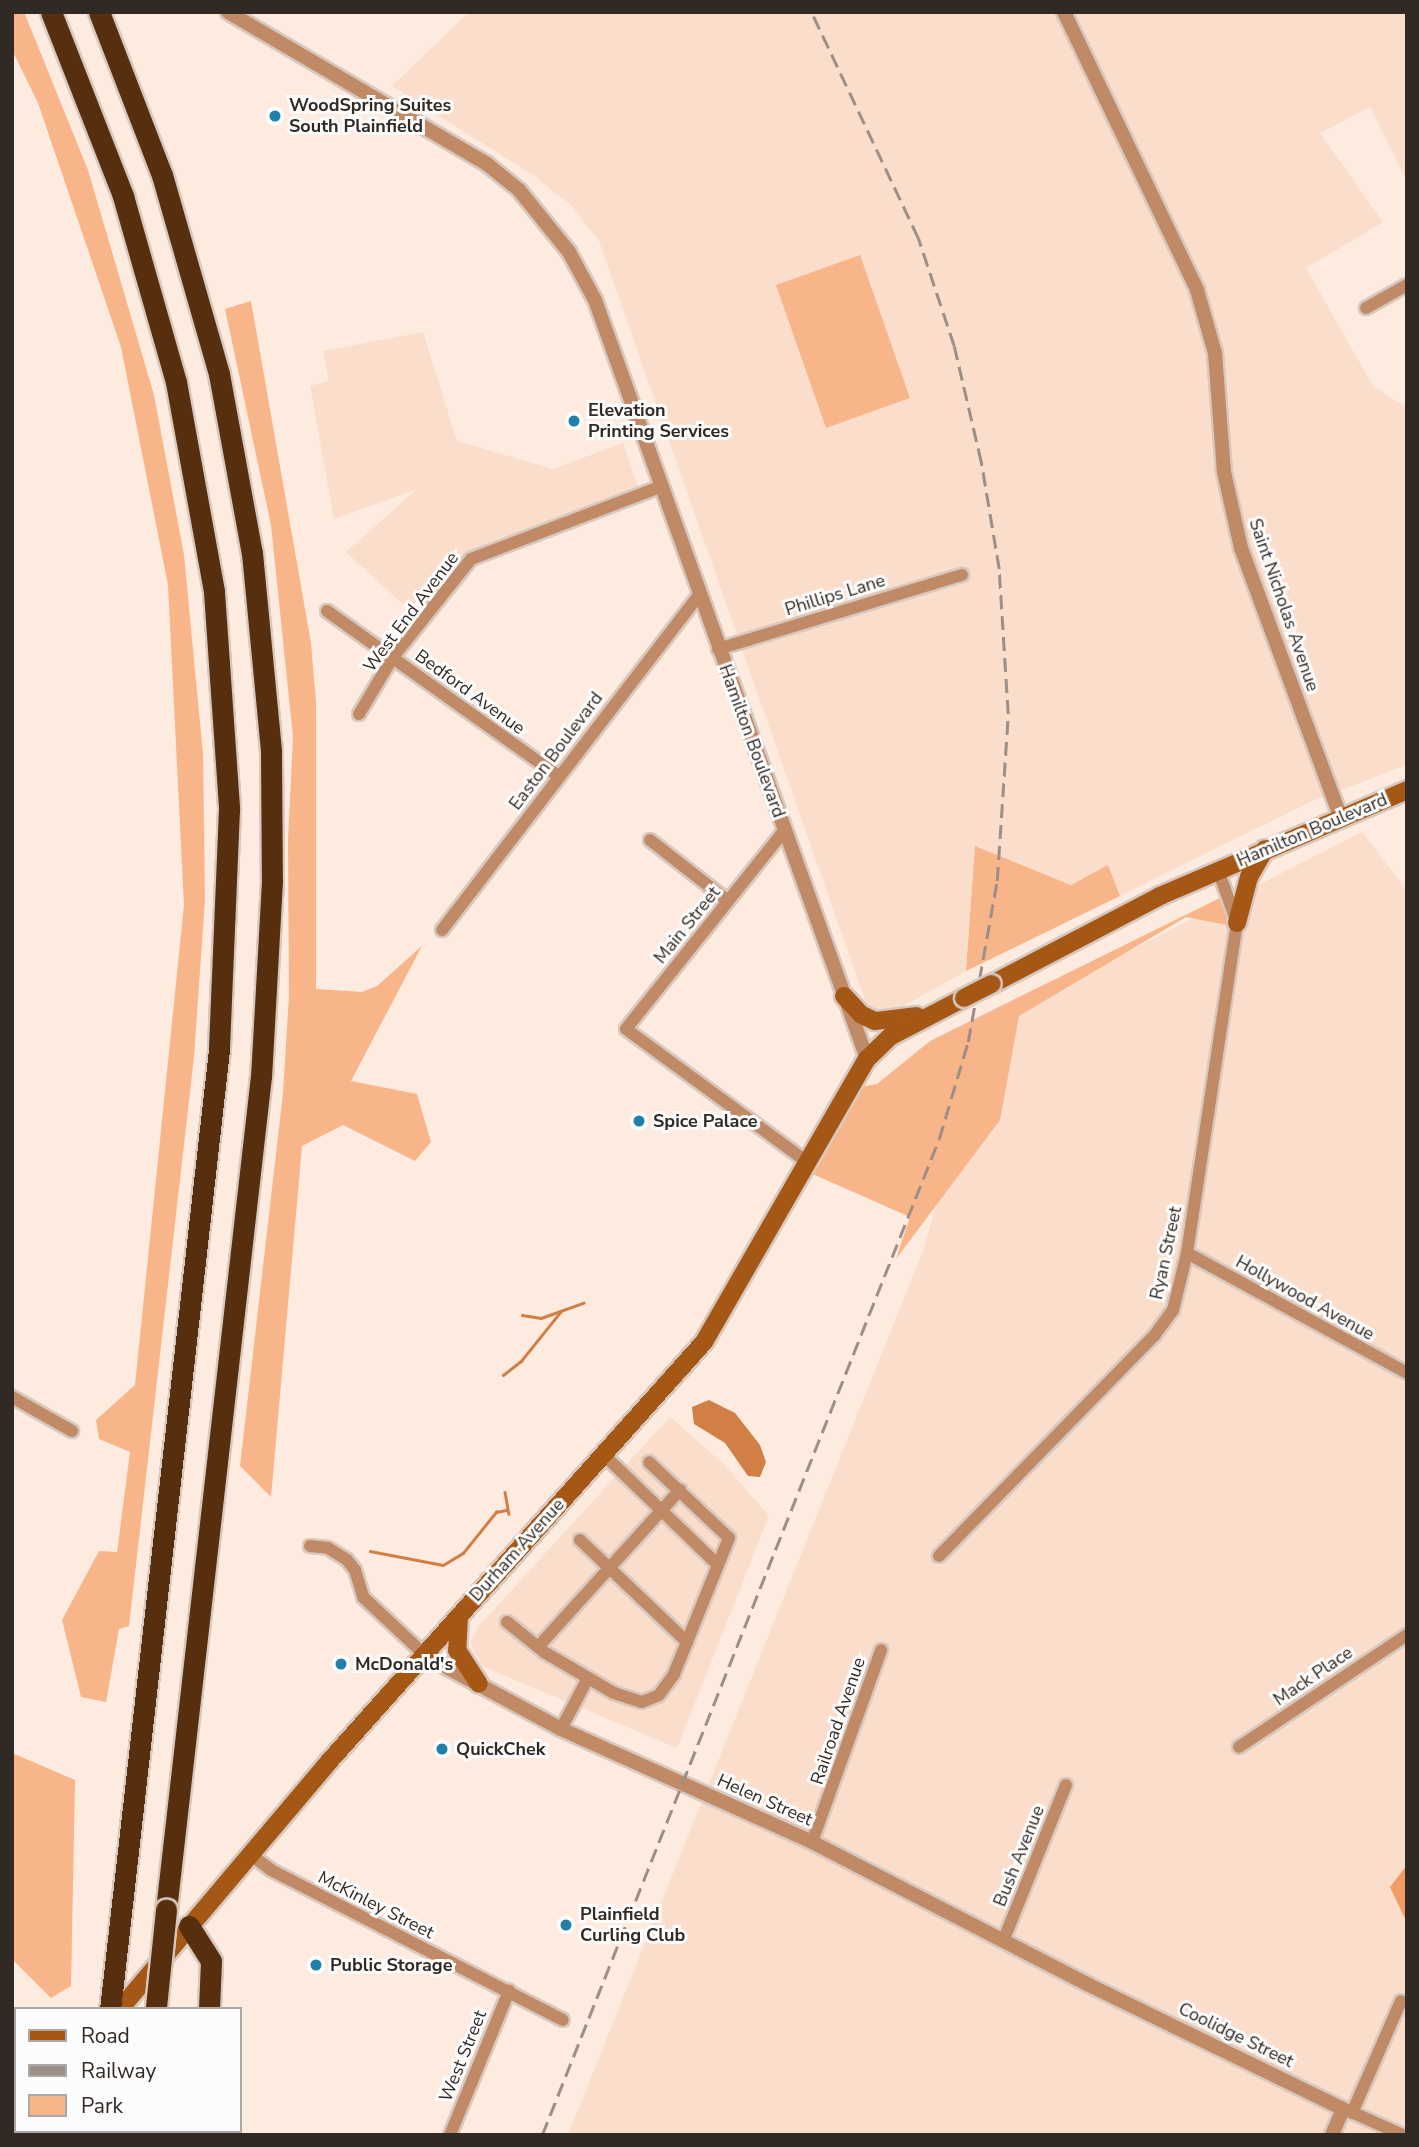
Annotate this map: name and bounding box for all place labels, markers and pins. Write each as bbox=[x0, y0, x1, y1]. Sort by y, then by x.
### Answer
place label: WoodSpring Suites South Plainfield bbox=[289, 95, 451, 138]
marker: WoodSpring Suites South Plainfield bbox=[267, 108, 283, 124]
place label: Elevation Printing Services bbox=[588, 400, 729, 442]
marker: Elevation Printing Services bbox=[566, 413, 582, 429]
place label: Spice Palace bbox=[653, 1110, 758, 1132]
marker: Spice Palace bbox=[631, 1113, 647, 1129]
place label: McDonald's bbox=[355, 1653, 453, 1675]
marker: McDonald's bbox=[333, 1656, 349, 1672]
place label: QuickChek bbox=[456, 1738, 545, 1760]
marker: QuickChek bbox=[434, 1741, 450, 1757]
place label: Plainfield Curling Club bbox=[580, 1904, 685, 1946]
marker: Plainfield Curling Club bbox=[558, 1917, 574, 1933]
place label: Public Storage bbox=[330, 1954, 452, 1976]
marker: Public Storage bbox=[308, 1957, 324, 1973]

